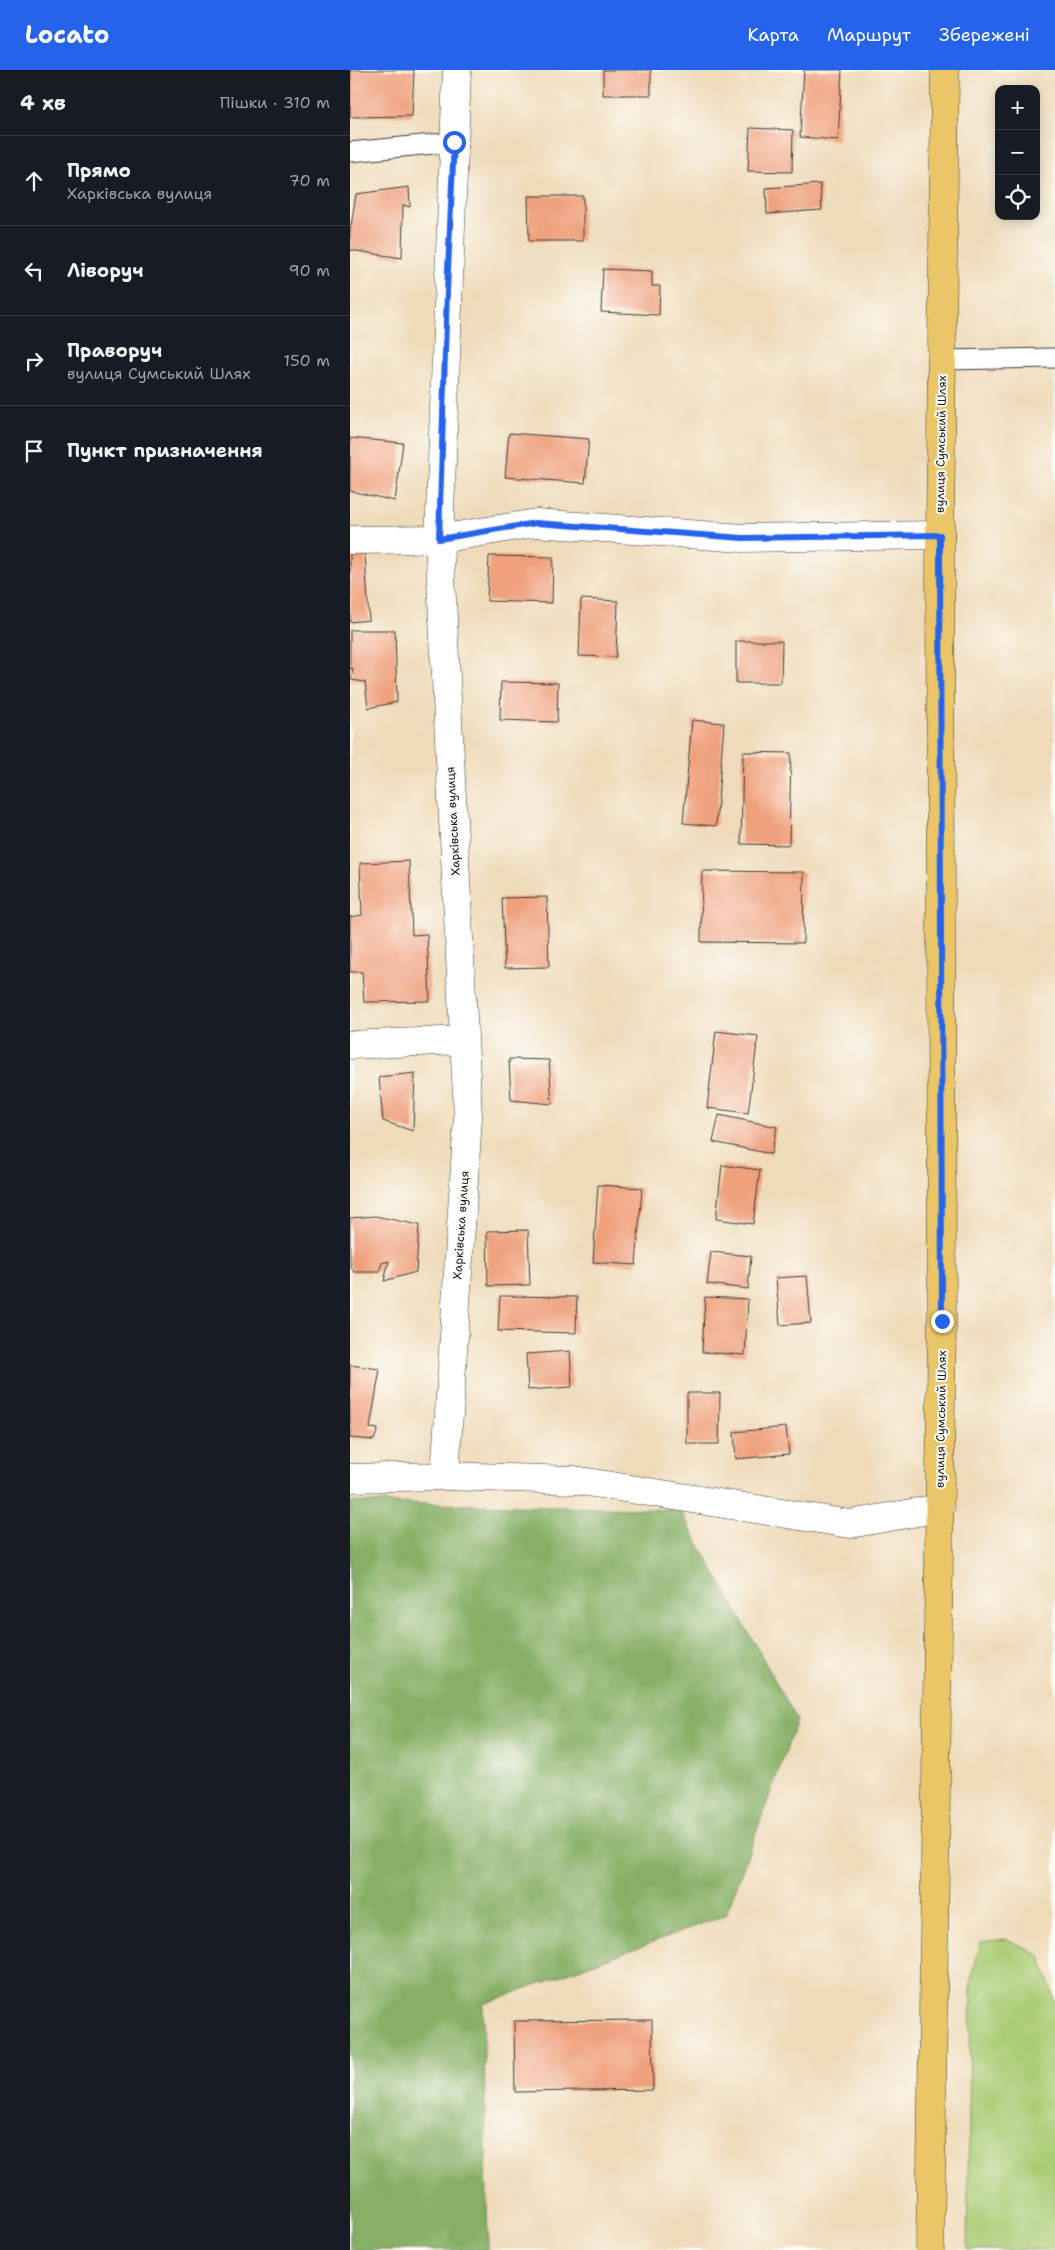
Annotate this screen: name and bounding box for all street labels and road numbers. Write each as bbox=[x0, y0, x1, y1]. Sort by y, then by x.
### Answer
street label: вулиця Сумський Шлях bbox=[932, 375, 950, 513]
street label: Харківська вулиця bbox=[442, 766, 464, 876]
street label: Харківська вулиця bbox=[449, 1170, 473, 1280]
street label: вулиця Сумський Шлях bbox=[932, 1350, 950, 1488]

